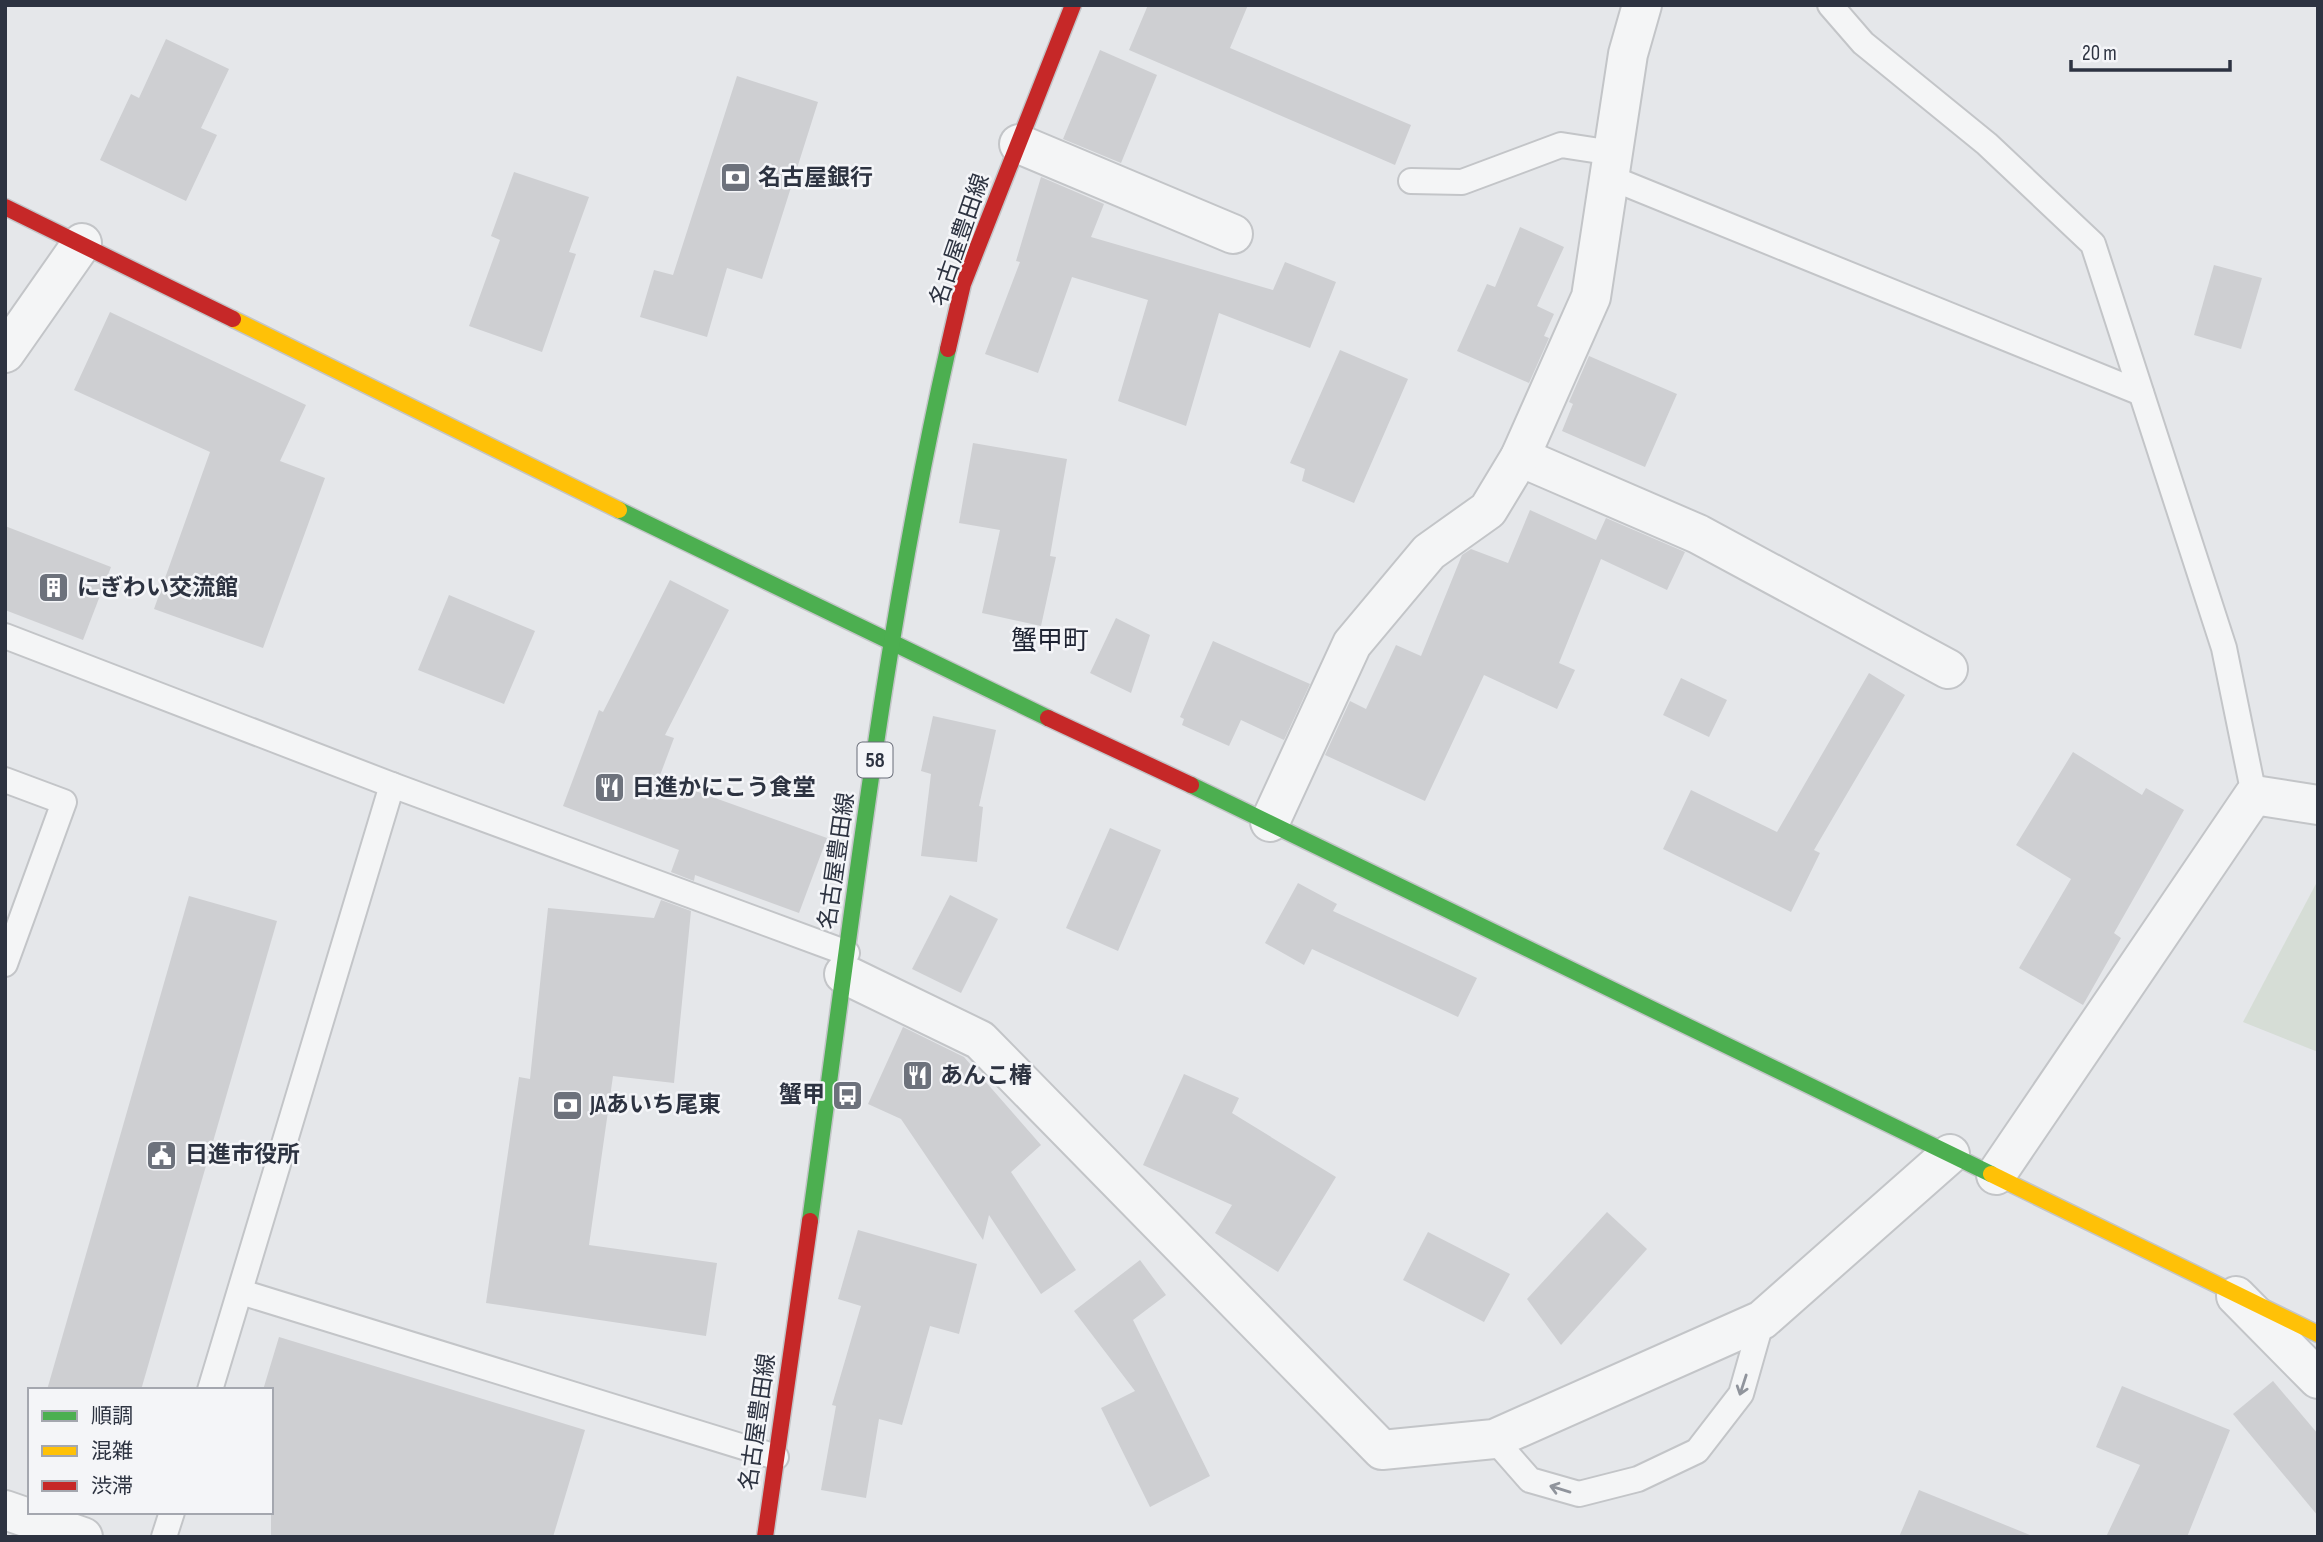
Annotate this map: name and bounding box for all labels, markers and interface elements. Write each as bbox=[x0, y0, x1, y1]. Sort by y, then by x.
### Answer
scale bar bbox=[2071, 28, 2230, 72]
text: 20 m bbox=[2082, 41, 2117, 66]
bank icon: 名古屋銀行 bbox=[718, 161, 752, 195]
place label: 名古屋銀行 bbox=[758, 164, 873, 192]
street label: 名古屋豊田線 bbox=[924, 170, 996, 310]
building icon: にぎわい交流館 bbox=[37, 571, 71, 605]
place label: にぎわい交流館 bbox=[77, 574, 238, 602]
district label: 蟹甲町 bbox=[1011, 626, 1089, 657]
road number: 58 bbox=[858, 742, 892, 778]
restaurant icon: 日進かにこう食堂 bbox=[592, 771, 626, 805]
place label: 日進かにこう食堂 bbox=[632, 774, 816, 802]
street label: 名古屋豊田線 bbox=[814, 791, 860, 931]
restaurant icon: あんこ椿 bbox=[900, 1059, 934, 1093]
place label: あんこ椿 bbox=[940, 1062, 1032, 1090]
bus stop icon: 蟹甲 bbox=[831, 1078, 865, 1112]
place label: 蟹甲 bbox=[779, 1081, 825, 1109]
bank icon: JAあいち尾東 bbox=[550, 1088, 584, 1122]
place label: JAあいち尾東 bbox=[589, 1091, 721, 1119]
public building icon: 日進市役所 bbox=[145, 1138, 179, 1172]
place label: 日進市役所 bbox=[185, 1141, 300, 1169]
street label: 名古屋豊田線 bbox=[735, 1352, 781, 1492]
one-way arrow bbox=[1736, 1374, 1749, 1396]
legend bbox=[28, 1388, 273, 1514]
text: 順調 bbox=[91, 1404, 133, 1429]
text: 混雑 bbox=[91, 1439, 133, 1464]
text: 渋滞 bbox=[91, 1474, 133, 1499]
one-way arrow bbox=[1549, 1481, 1571, 1494]

